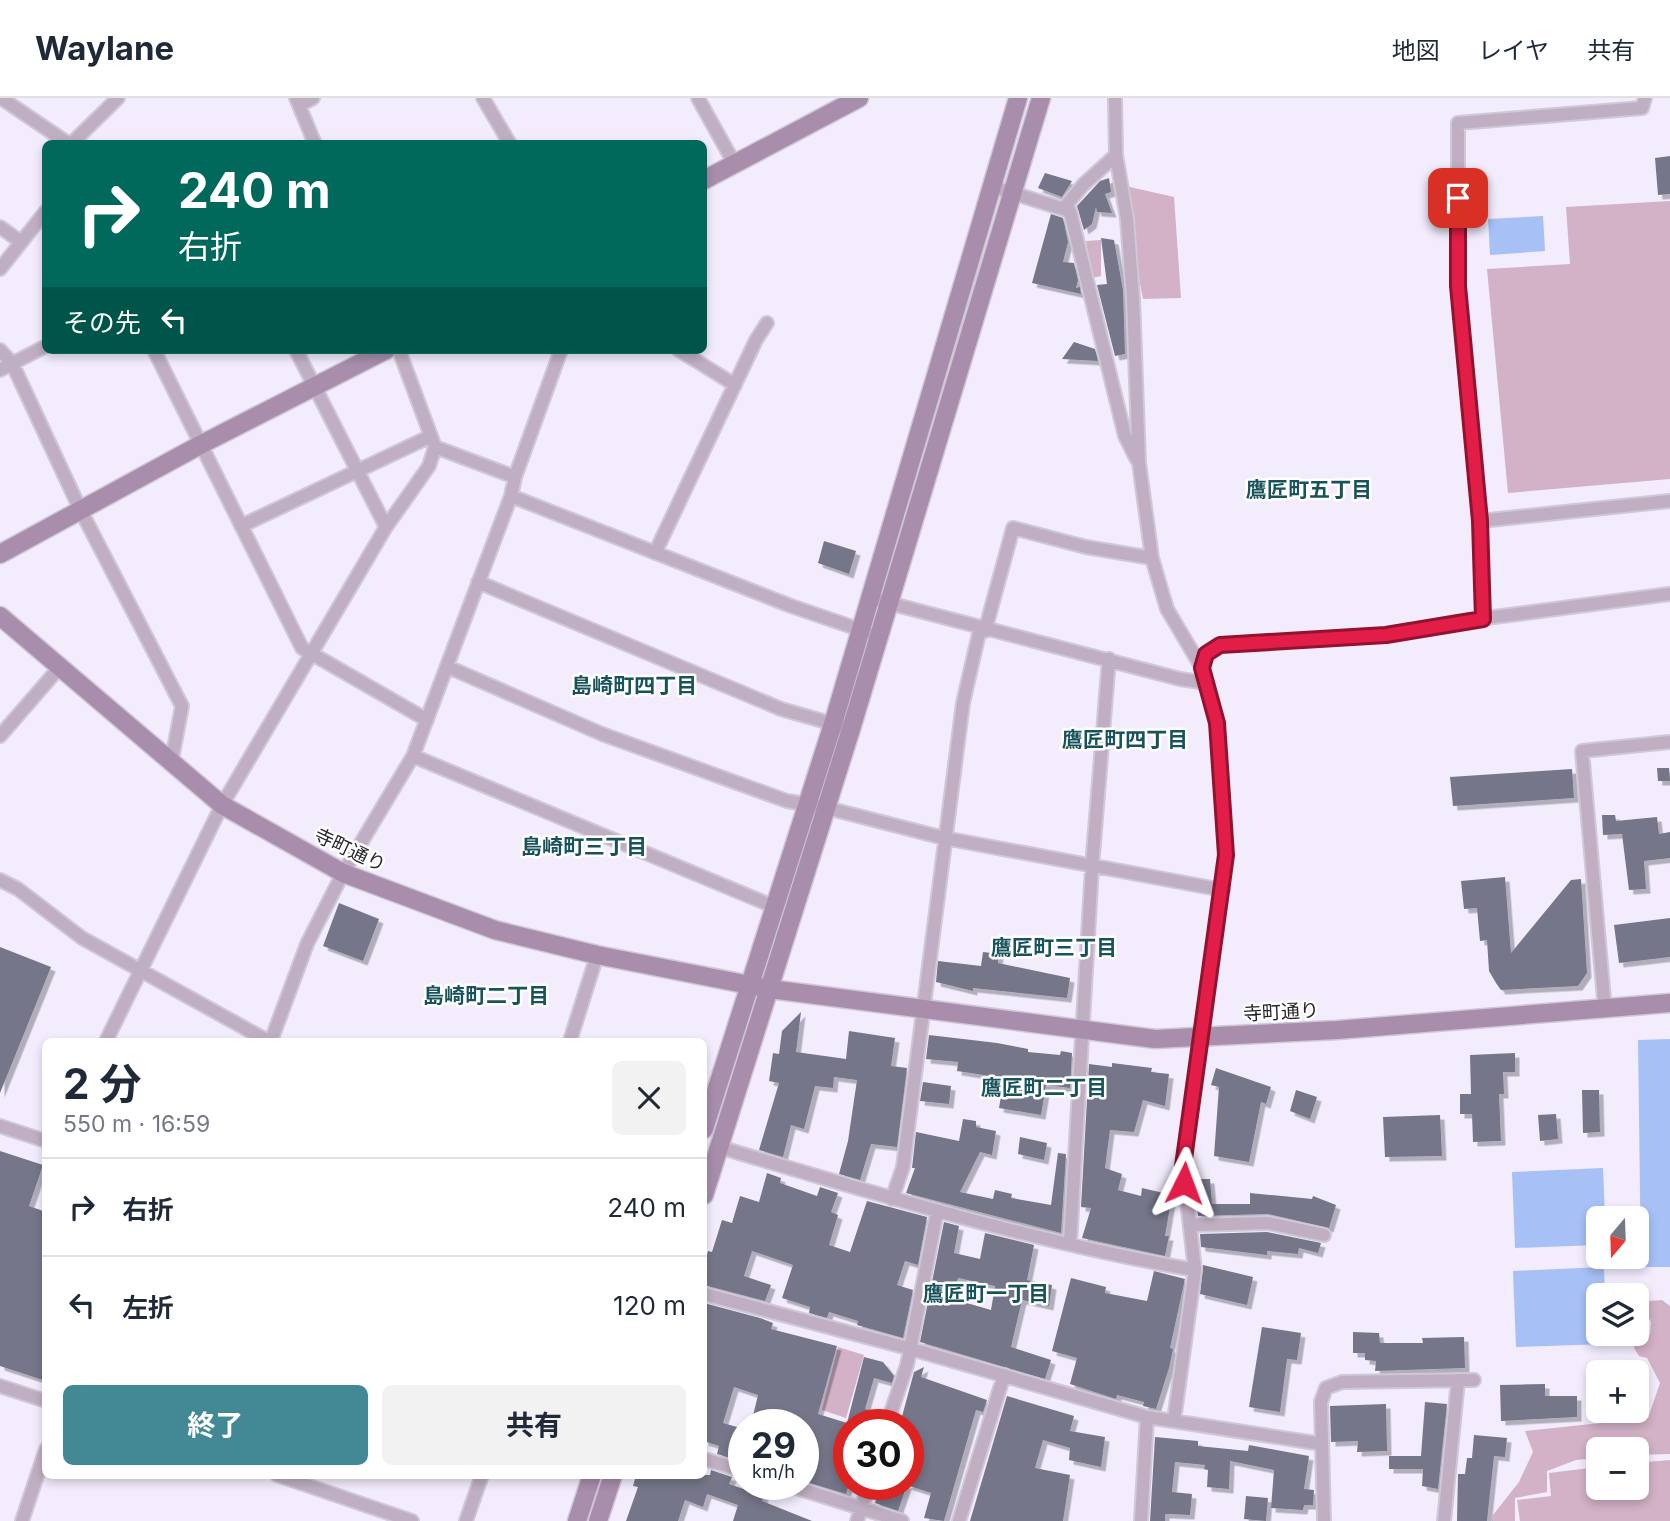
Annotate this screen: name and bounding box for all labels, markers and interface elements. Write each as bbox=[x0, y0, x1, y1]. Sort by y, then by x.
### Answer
text: Waylane bbox=[35, 28, 174, 68]
text: 地図 bbox=[1392, 36, 1440, 65]
text: レイヤ bbox=[1478, 36, 1549, 65]
text: 共有 bbox=[1587, 36, 1635, 65]
text: 240 m bbox=[178, 161, 331, 220]
icon: right bbox=[63, 168, 154, 259]
pin bbox=[1428, 168, 1488, 228]
icon: arrive bbox=[1439, 179, 1477, 217]
text: 右折 bbox=[178, 227, 242, 266]
icon: left bbox=[155, 301, 193, 339]
text: その先 bbox=[63, 307, 141, 338]
district label: 鷹匠町五丁目 bbox=[1246, 477, 1372, 502]
district label: 島崎町四丁目 bbox=[571, 673, 697, 698]
district label: 鷹匠町四丁目 bbox=[1062, 727, 1188, 752]
street label: 寺町通り bbox=[311, 824, 389, 876]
district label: 島崎町三丁目 bbox=[521, 834, 647, 859]
district label: 鷹匠町三丁目 bbox=[991, 935, 1117, 960]
district label: 島崎町二丁目 bbox=[423, 983, 549, 1008]
street label: 寺町通り bbox=[1242, 999, 1320, 1025]
text: 2 分 bbox=[63, 1058, 141, 1109]
button: close bbox=[612, 1061, 686, 1135]
district label: 鷹匠町二丁目 bbox=[981, 1075, 1107, 1100]
text: 550 m · 16:59 bbox=[63, 1110, 210, 1138]
position arrow bbox=[1147, 1146, 1221, 1220]
icon: right bbox=[63, 1188, 101, 1226]
text: 240 m bbox=[607, 1192, 686, 1223]
text: 右折 bbox=[122, 1194, 174, 1225]
north arrow bbox=[1586, 1206, 1648, 1269]
map controls bbox=[1586, 1206, 1649, 1500]
district label: 鷹匠町一丁目 bbox=[923, 1281, 1049, 1306]
button: layers bbox=[1586, 1283, 1649, 1346]
icon: left bbox=[63, 1286, 101, 1324]
text: 120 m bbox=[613, 1290, 686, 1321]
text: 左折 bbox=[122, 1292, 174, 1323]
button: + bbox=[1586, 1360, 1649, 1423]
button: 終了 bbox=[63, 1385, 368, 1465]
button: 共有 bbox=[382, 1385, 686, 1465]
speed limit sign: 30 bbox=[833, 1409, 924, 1500]
text: 29 bbox=[751, 1424, 796, 1466]
button: − bbox=[1586, 1437, 1649, 1500]
text: km/h bbox=[752, 1461, 795, 1482]

